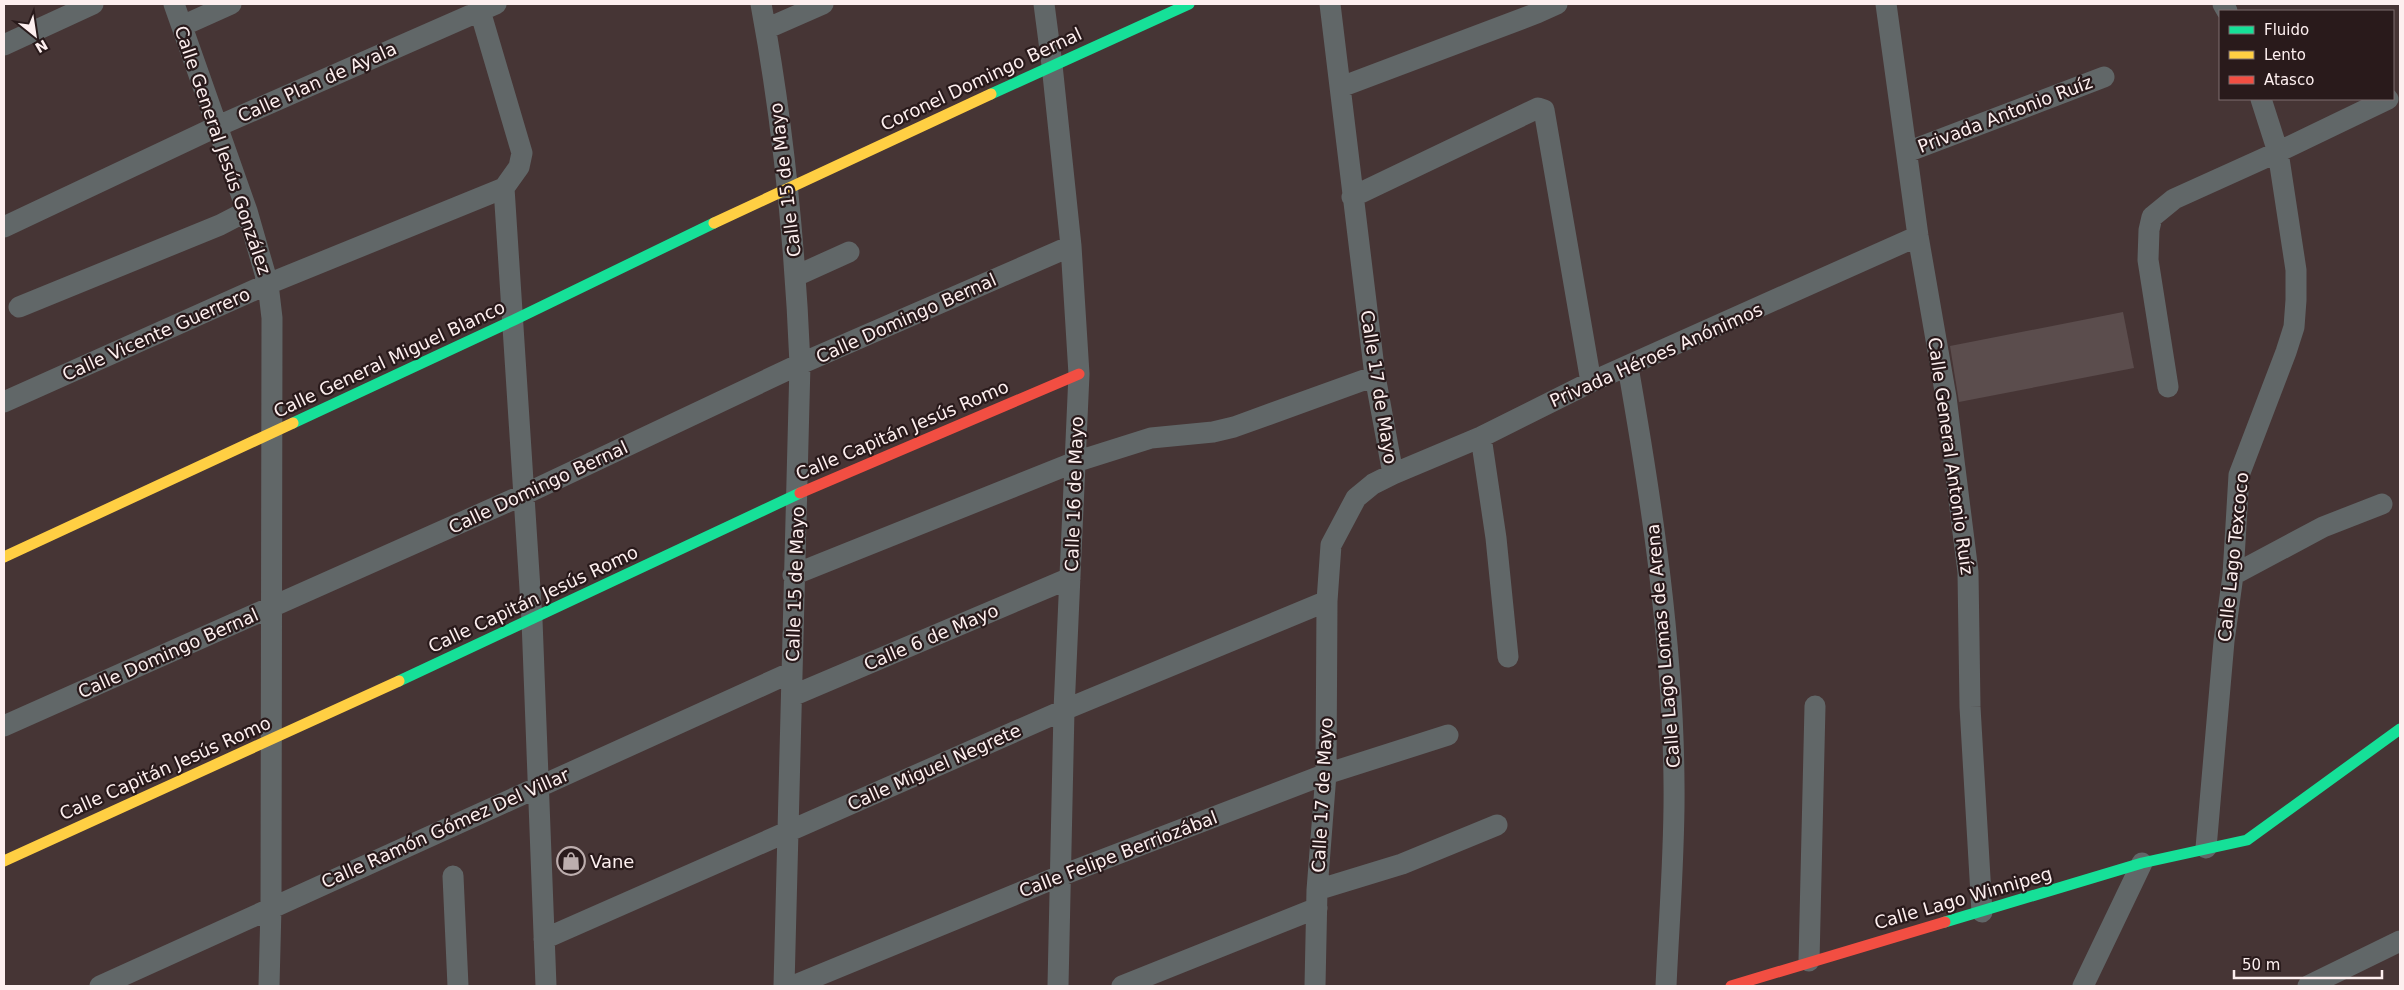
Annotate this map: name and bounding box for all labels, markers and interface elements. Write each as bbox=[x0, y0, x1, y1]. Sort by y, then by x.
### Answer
north arrow bbox=[10, 10, 60, 60]
legend bbox=[2219, 10, 2394, 100]
text: Fluido bbox=[2264, 21, 2309, 39]
street label: Calle General Jesús González bbox=[170, 23, 276, 277]
street label: Coronel Domingo Bernal bbox=[877, 23, 1085, 135]
text: N bbox=[32, 36, 51, 56]
street label: Calle Plan de Ayala bbox=[234, 38, 400, 126]
text: Lento bbox=[2264, 46, 2306, 64]
street label: Privada Antonio Ruíz bbox=[1915, 71, 2095, 157]
text: Atasco bbox=[2264, 71, 2314, 89]
street label: Calle 15 de Mayo bbox=[765, 102, 805, 258]
street label: Calle Domingo Bernal bbox=[813, 269, 999, 367]
street label: Calle Vicente Guerrero bbox=[59, 283, 253, 385]
street label: Calle General Miguel Blanco bbox=[270, 296, 508, 422]
street label: Privada Héroes Anónimos bbox=[1546, 298, 1766, 412]
street label: Calle 17 de Mayo bbox=[1356, 309, 1402, 465]
street label: Calle General Antonio Ruíz bbox=[1924, 336, 1978, 576]
street label: Calle Capitán Jesús Romo bbox=[792, 376, 1012, 484]
street label: Calle 16 de Mayo bbox=[1061, 416, 1087, 572]
street label: Calle Domingo Bernal bbox=[445, 436, 631, 538]
street label: Calle Lago Texcoco bbox=[2214, 471, 2252, 643]
street label: Calle 15 de Mayo bbox=[782, 506, 808, 662]
street label: Calle Lago Lomas de Arena bbox=[1642, 523, 1684, 769]
street label: Calle Capitán Jesús Romo bbox=[425, 541, 641, 657]
street label: Calle 6 de Mayo bbox=[861, 599, 1001, 675]
street label: Calle Domingo Bernal bbox=[75, 604, 261, 702]
street label: Calle Capitán Jesús Romo bbox=[56, 712, 274, 824]
street label: Calle 17 de Mayo bbox=[1307, 717, 1337, 873]
street label: Calle Miguel Negrete bbox=[844, 719, 1024, 815]
street label: Calle Ramón Gómez Del Villar bbox=[318, 763, 573, 892]
street label: Calle Felipe Berriozábal bbox=[1016, 806, 1220, 902]
shop icon: Vane bbox=[556, 846, 586, 876]
place label: Vane bbox=[590, 851, 634, 872]
street label: Calle Lago Winnipeg bbox=[1872, 863, 2054, 933]
scale bar bbox=[2234, 948, 2382, 980]
text: 50 m bbox=[2242, 956, 2280, 974]

